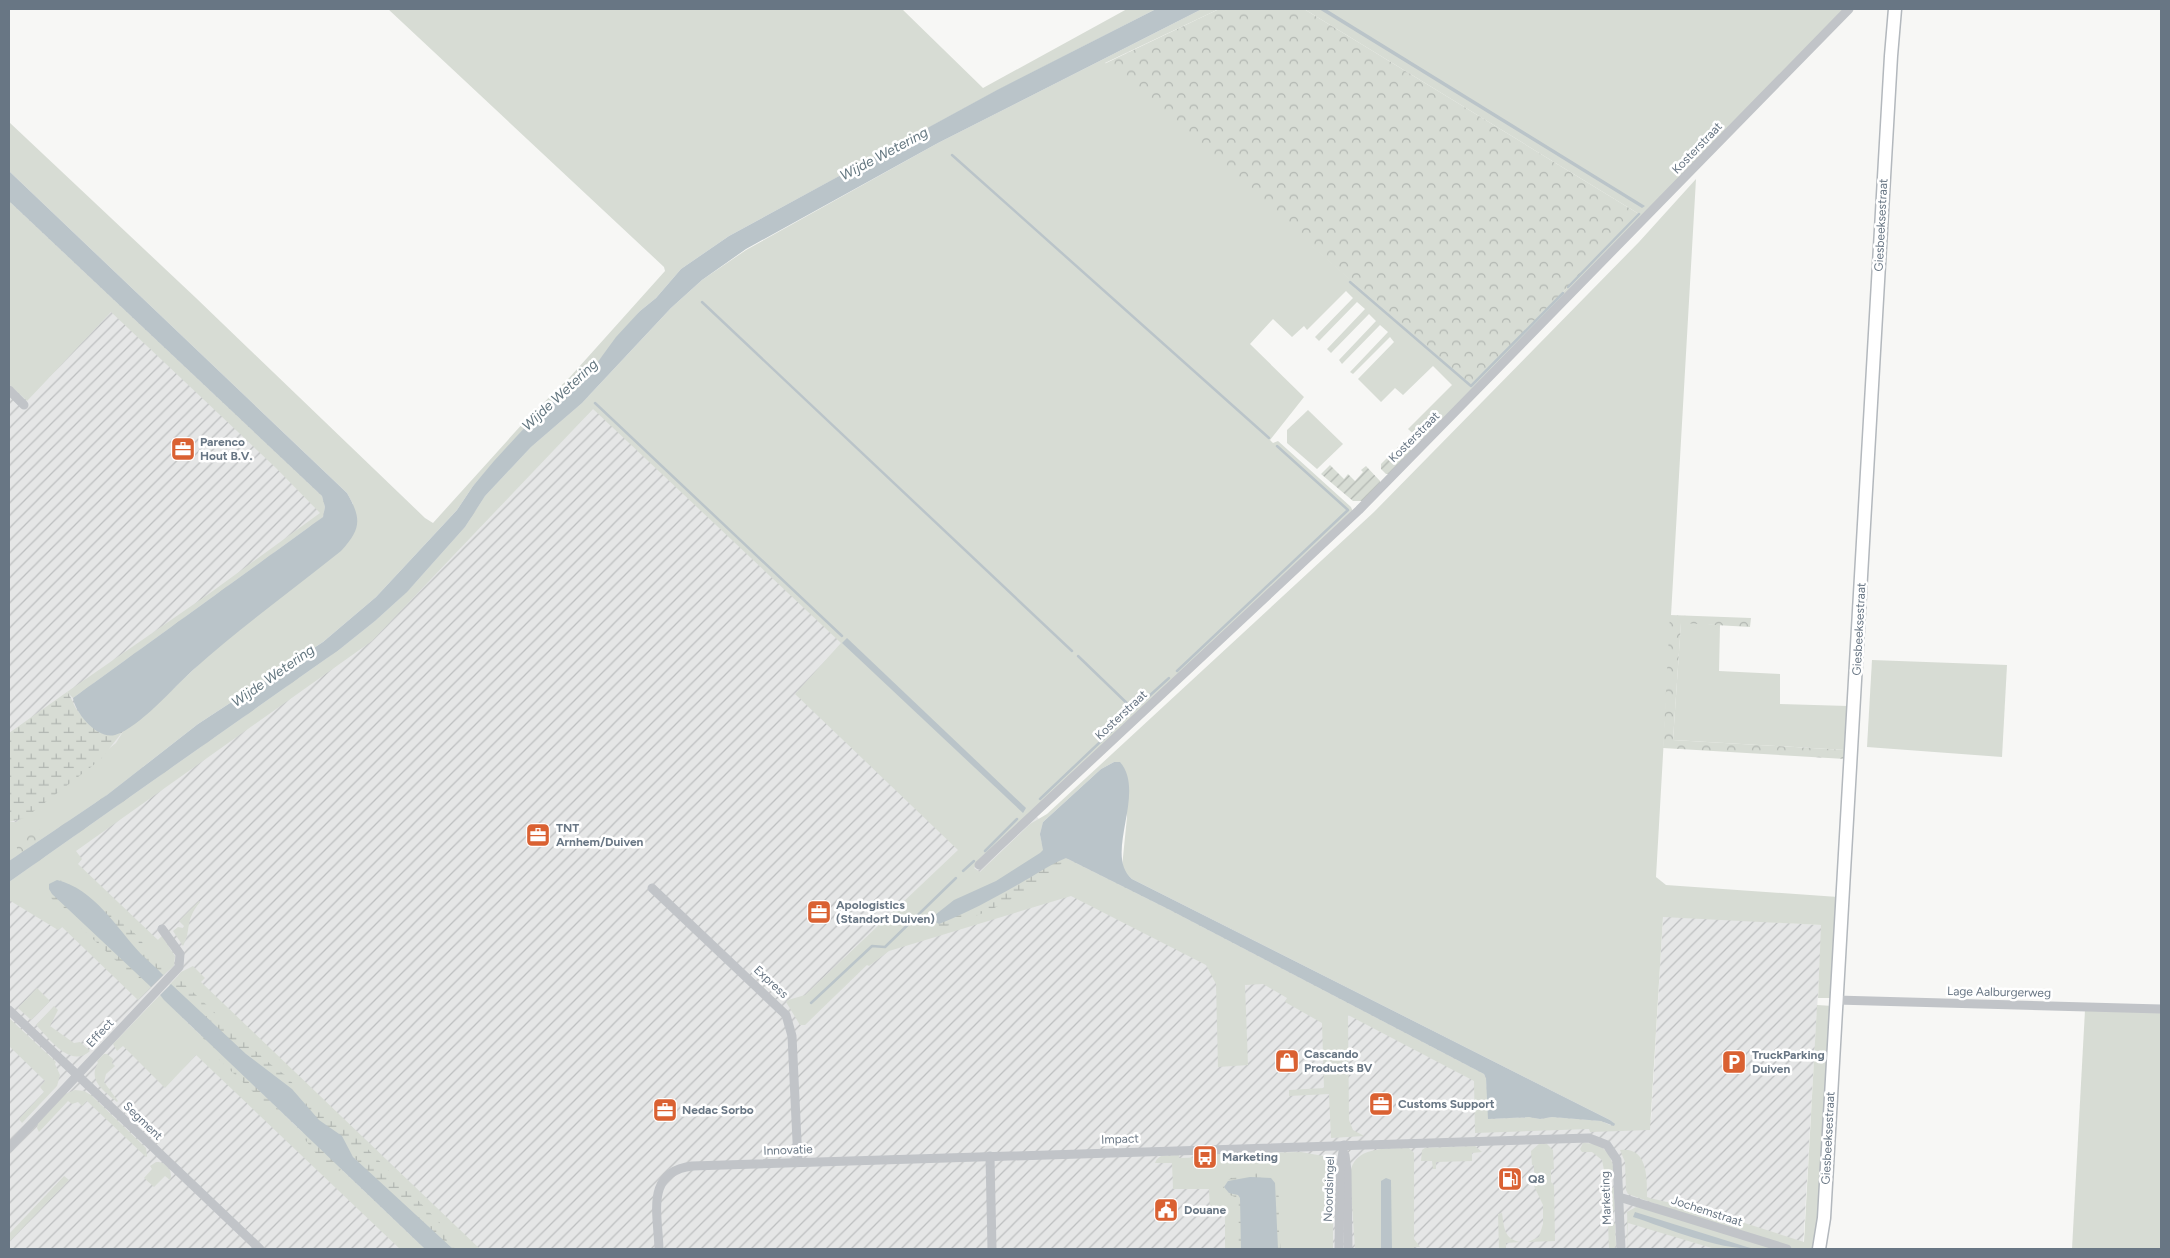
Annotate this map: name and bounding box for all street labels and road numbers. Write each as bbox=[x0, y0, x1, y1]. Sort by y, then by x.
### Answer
street label: Kosterstraat bbox=[1669, 119, 1725, 177]
street label: Giesbeeksestraat bbox=[1872, 178, 1890, 272]
street label: Kosterstraat bbox=[1386, 408, 1443, 465]
street label: Giesbeeksestraat bbox=[1850, 582, 1868, 676]
street label: Kosterstraat bbox=[1092, 687, 1150, 743]
street label: Express bbox=[751, 963, 791, 1002]
street label: Lage Aalburgerweg bbox=[1947, 984, 2051, 1000]
street label: Effect bbox=[83, 1016, 117, 1050]
street label: Giesbeeksestraat bbox=[1819, 1091, 1837, 1185]
street label: Segment bbox=[121, 1099, 166, 1143]
street label: Impact bbox=[1101, 1131, 1140, 1147]
street label: Innovatie bbox=[763, 1142, 813, 1158]
street label: Noordsingel bbox=[1321, 1156, 1337, 1222]
street label: Marketing bbox=[1598, 1171, 1614, 1225]
street label: Jochemstraat bbox=[1670, 1193, 1745, 1229]

